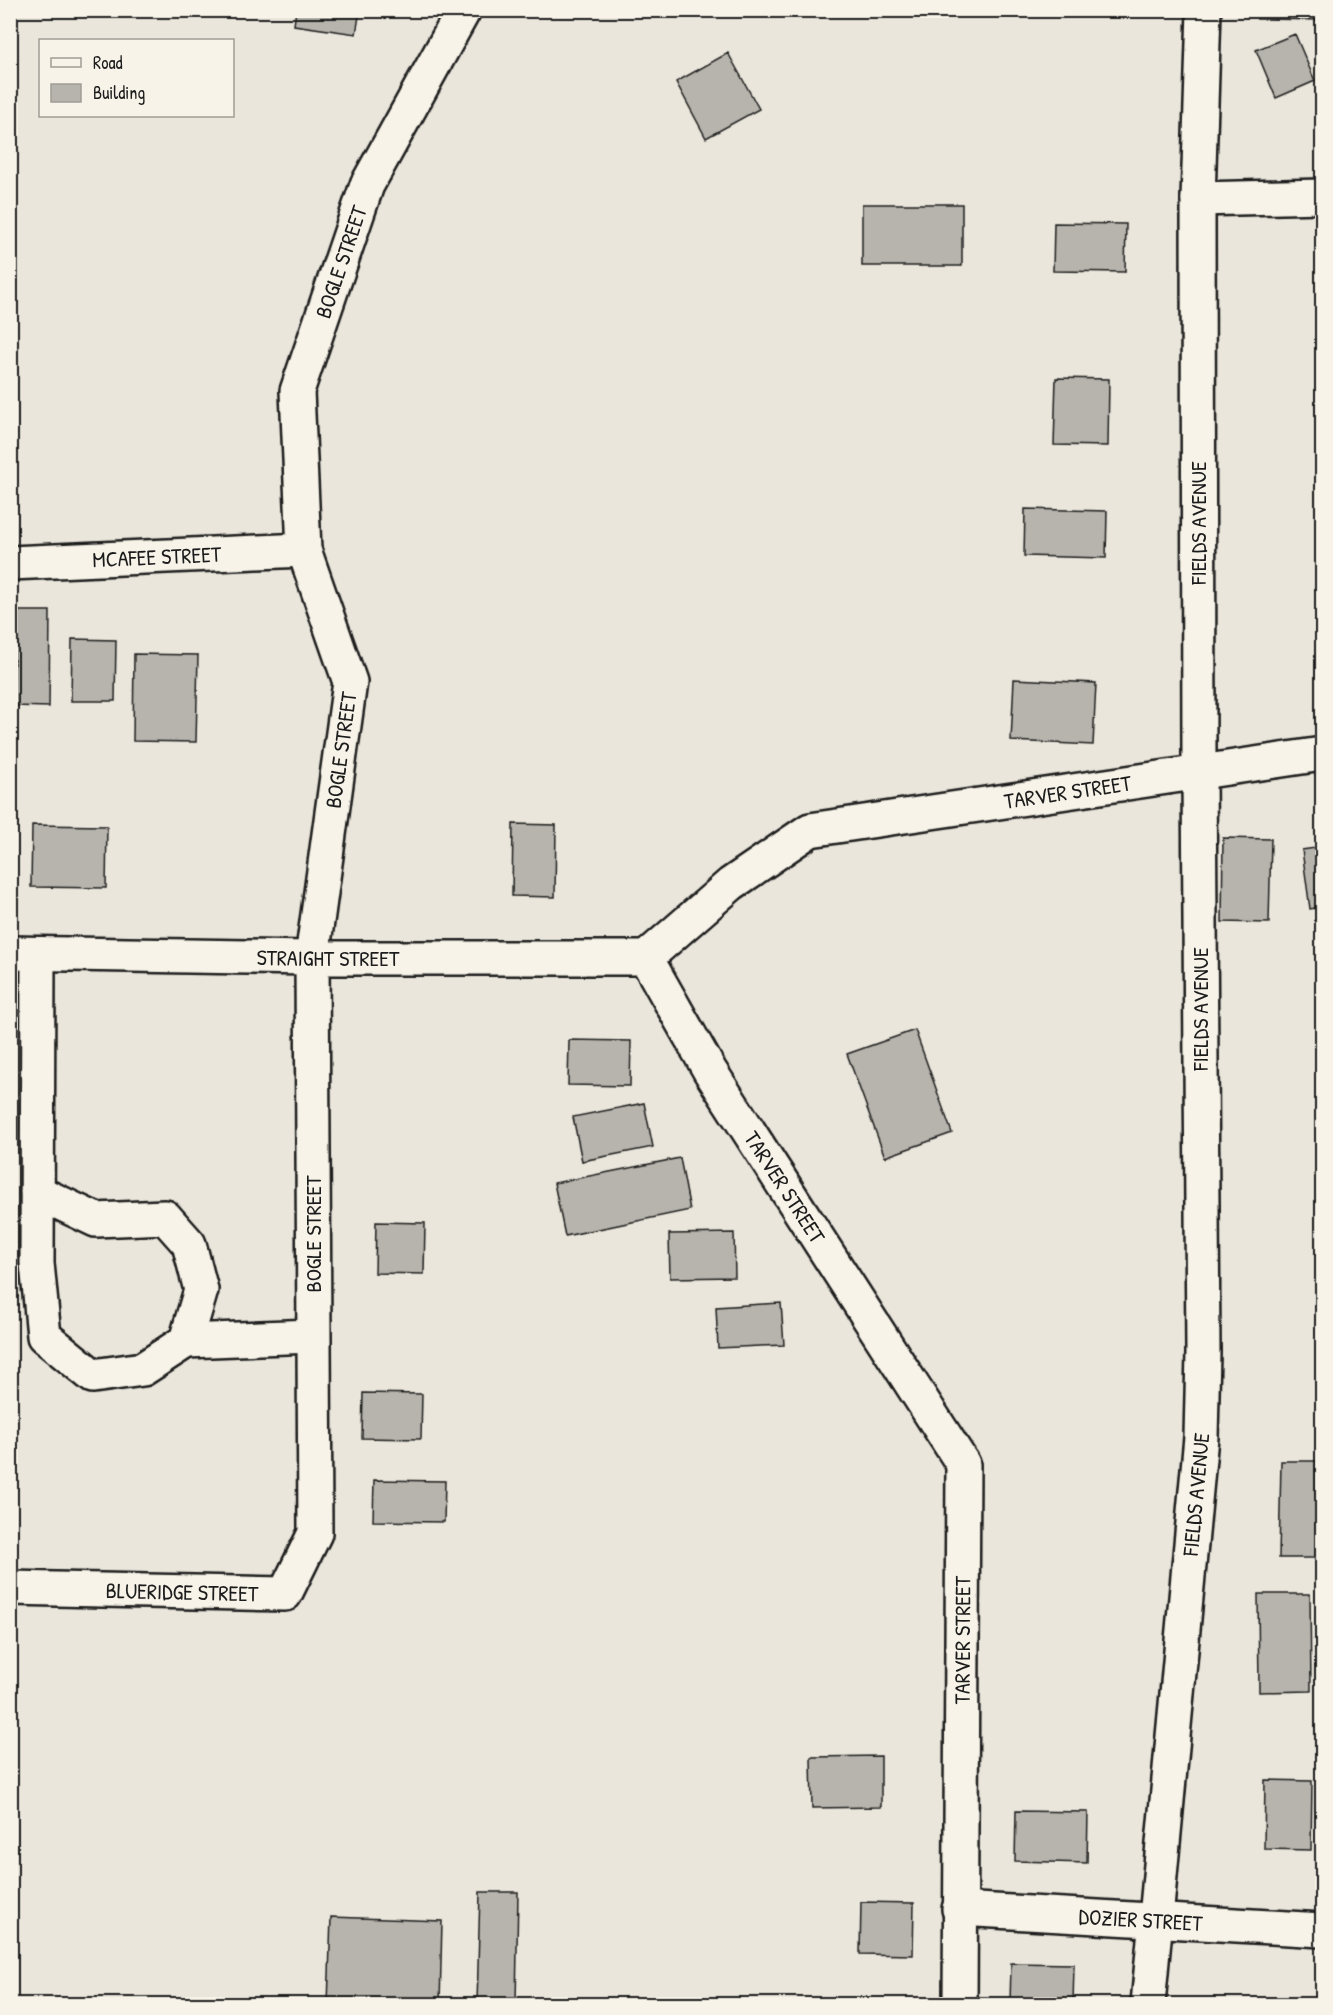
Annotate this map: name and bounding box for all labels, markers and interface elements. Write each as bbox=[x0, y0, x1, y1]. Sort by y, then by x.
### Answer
legend bbox=[39, 39, 234, 117]
text: Road bbox=[93, 50, 123, 75]
text: Building bbox=[93, 80, 145, 105]
street label: BOGLE STREET bbox=[308, 201, 374, 322]
street label: FIELDS AVENUE bbox=[1183, 461, 1213, 586]
street label: MCAFEE STREET bbox=[92, 539, 223, 574]
street label: BOGLE STREET bbox=[318, 689, 364, 810]
street label: TARVER STREET bbox=[1002, 767, 1134, 816]
street label: STRAIGHT STREET bbox=[256, 942, 400, 973]
street label: FIELDS AVENUE bbox=[1185, 947, 1215, 1072]
street label: TARVER STREET bbox=[737, 1125, 833, 1250]
street label: BOGLE STREET bbox=[298, 1175, 328, 1293]
street label: FIELDS AVENUE bbox=[1175, 1431, 1216, 1558]
street label: BLUERIDGE STREET bbox=[105, 1575, 259, 1608]
street label: TARVER STREET bbox=[947, 1575, 977, 1704]
street label: DOZIER STREET bbox=[1078, 1901, 1204, 1938]

